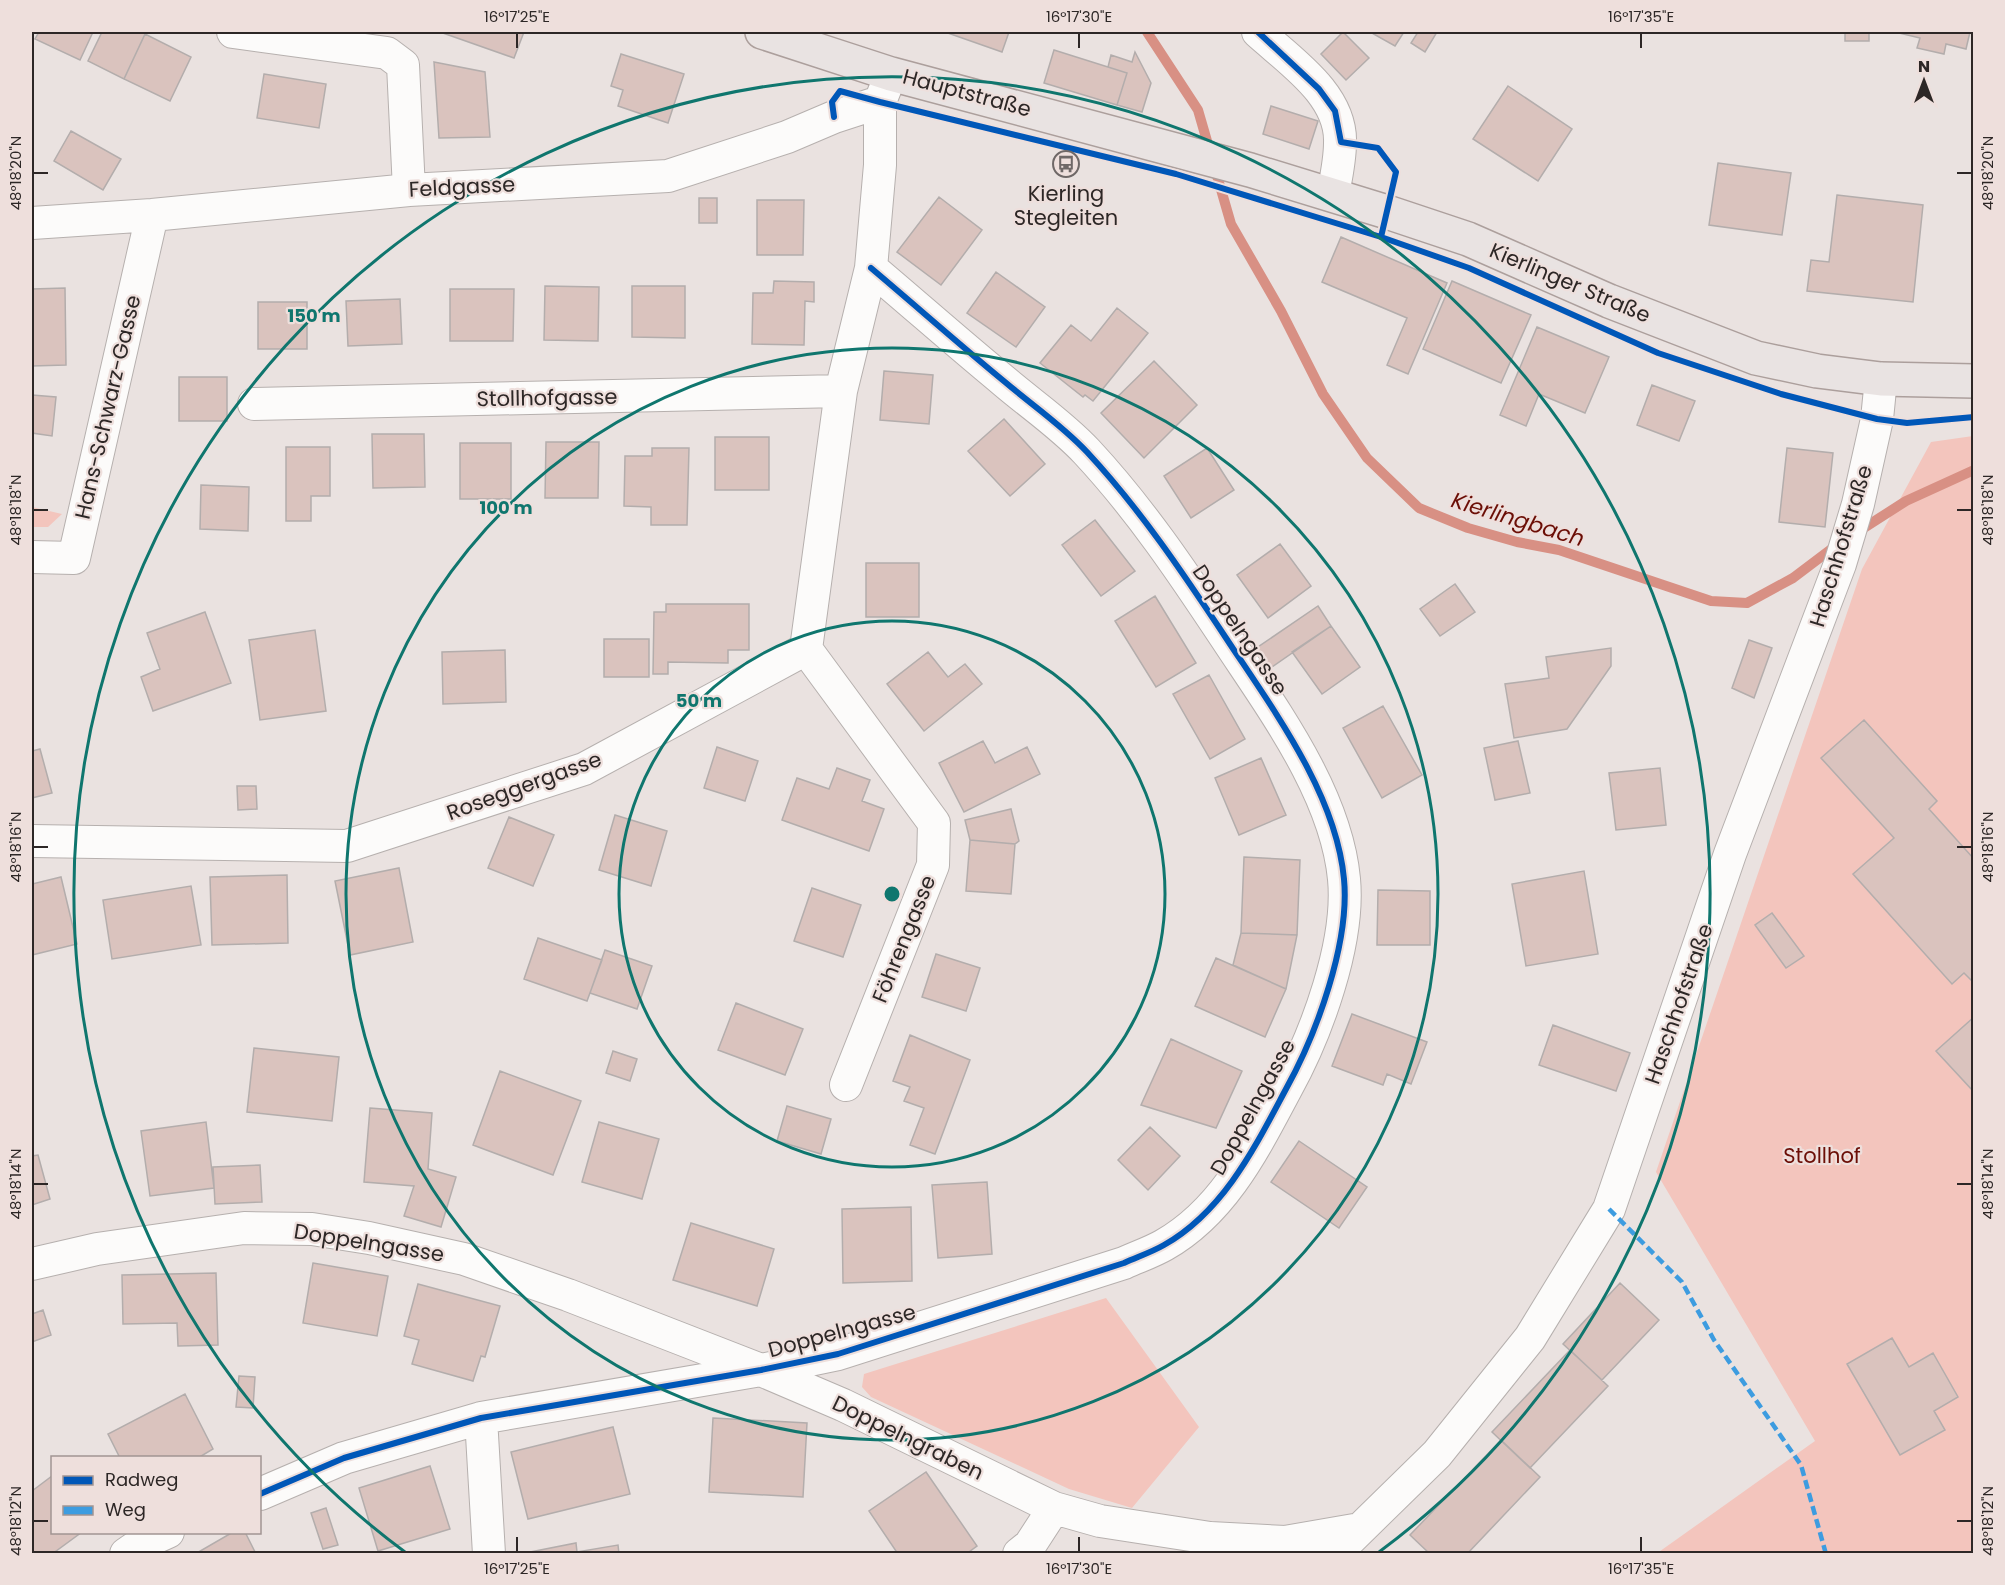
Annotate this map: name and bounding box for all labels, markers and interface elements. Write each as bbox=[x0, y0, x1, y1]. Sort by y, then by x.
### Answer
text: 16°17'25"E bbox=[484, 6, 550, 27]
text: 16°17'30"E bbox=[1046, 6, 1112, 27]
text: 16°17'35"E bbox=[1608, 6, 1674, 27]
north arrow bbox=[1894, 51, 1954, 111]
text: N bbox=[1918, 55, 1930, 78]
street label: Hauptstraße bbox=[900, 61, 1035, 124]
text: 48°18'20"N bbox=[5, 136, 26, 210]
text: 48°18'20"N bbox=[1977, 136, 1998, 210]
bus stop icon: Kierling Stegleiten bbox=[1051, 149, 1081, 179]
street label: Feldgasse bbox=[408, 169, 516, 204]
place label: Kierling Stegleiten bbox=[1014, 179, 1118, 232]
street label: Kierlinger Straße bbox=[1485, 236, 1655, 330]
street label: Hans-Schwarz-Gasse bbox=[68, 292, 147, 522]
text: 150 m bbox=[287, 303, 341, 328]
street label: Stollhofgasse bbox=[476, 382, 618, 413]
street label: Haschhofstraße bbox=[1802, 461, 1879, 630]
text: 48°18'18"N bbox=[5, 475, 26, 545]
text: 48°18'18"N bbox=[1977, 475, 1998, 545]
water label: Kierlingbach bbox=[1448, 485, 1588, 554]
text: 100 m bbox=[479, 495, 533, 520]
street label: Doppelngasse bbox=[1186, 559, 1295, 701]
text: 50 m bbox=[676, 688, 722, 713]
street label: Roseggergasse bbox=[442, 744, 605, 827]
text: 48°18'16"N bbox=[5, 812, 26, 882]
text: 48°18'16"N bbox=[1977, 812, 1998, 882]
street label: Föhrengasse bbox=[865, 871, 942, 1007]
centre of rings bbox=[882, 884, 902, 904]
street label: Haschhofstraße bbox=[1638, 920, 1720, 1088]
street label: Doppelngasse bbox=[1203, 1033, 1302, 1180]
park label: Stollhof bbox=[1783, 1141, 1861, 1170]
text: 48°18'14"N bbox=[5, 1149, 26, 1219]
text: 48°18'14"N bbox=[1977, 1149, 1998, 1219]
street label: Doppelngasse bbox=[292, 1216, 446, 1269]
street label: Doppelngasse bbox=[765, 1297, 919, 1364]
street label: Doppelngraben bbox=[828, 1388, 989, 1487]
legend bbox=[51, 1456, 261, 1534]
text: Radweg bbox=[105, 1467, 178, 1492]
text: 48°18'12"N bbox=[5, 1486, 26, 1556]
text: 48°18'12"N bbox=[1977, 1486, 1998, 1556]
text: Weg bbox=[105, 1497, 146, 1522]
text: 16°17'25"E bbox=[484, 1558, 550, 1579]
text: 16°17'30"E bbox=[1046, 1558, 1112, 1579]
text: 16°17'35"E bbox=[1608, 1558, 1674, 1579]

